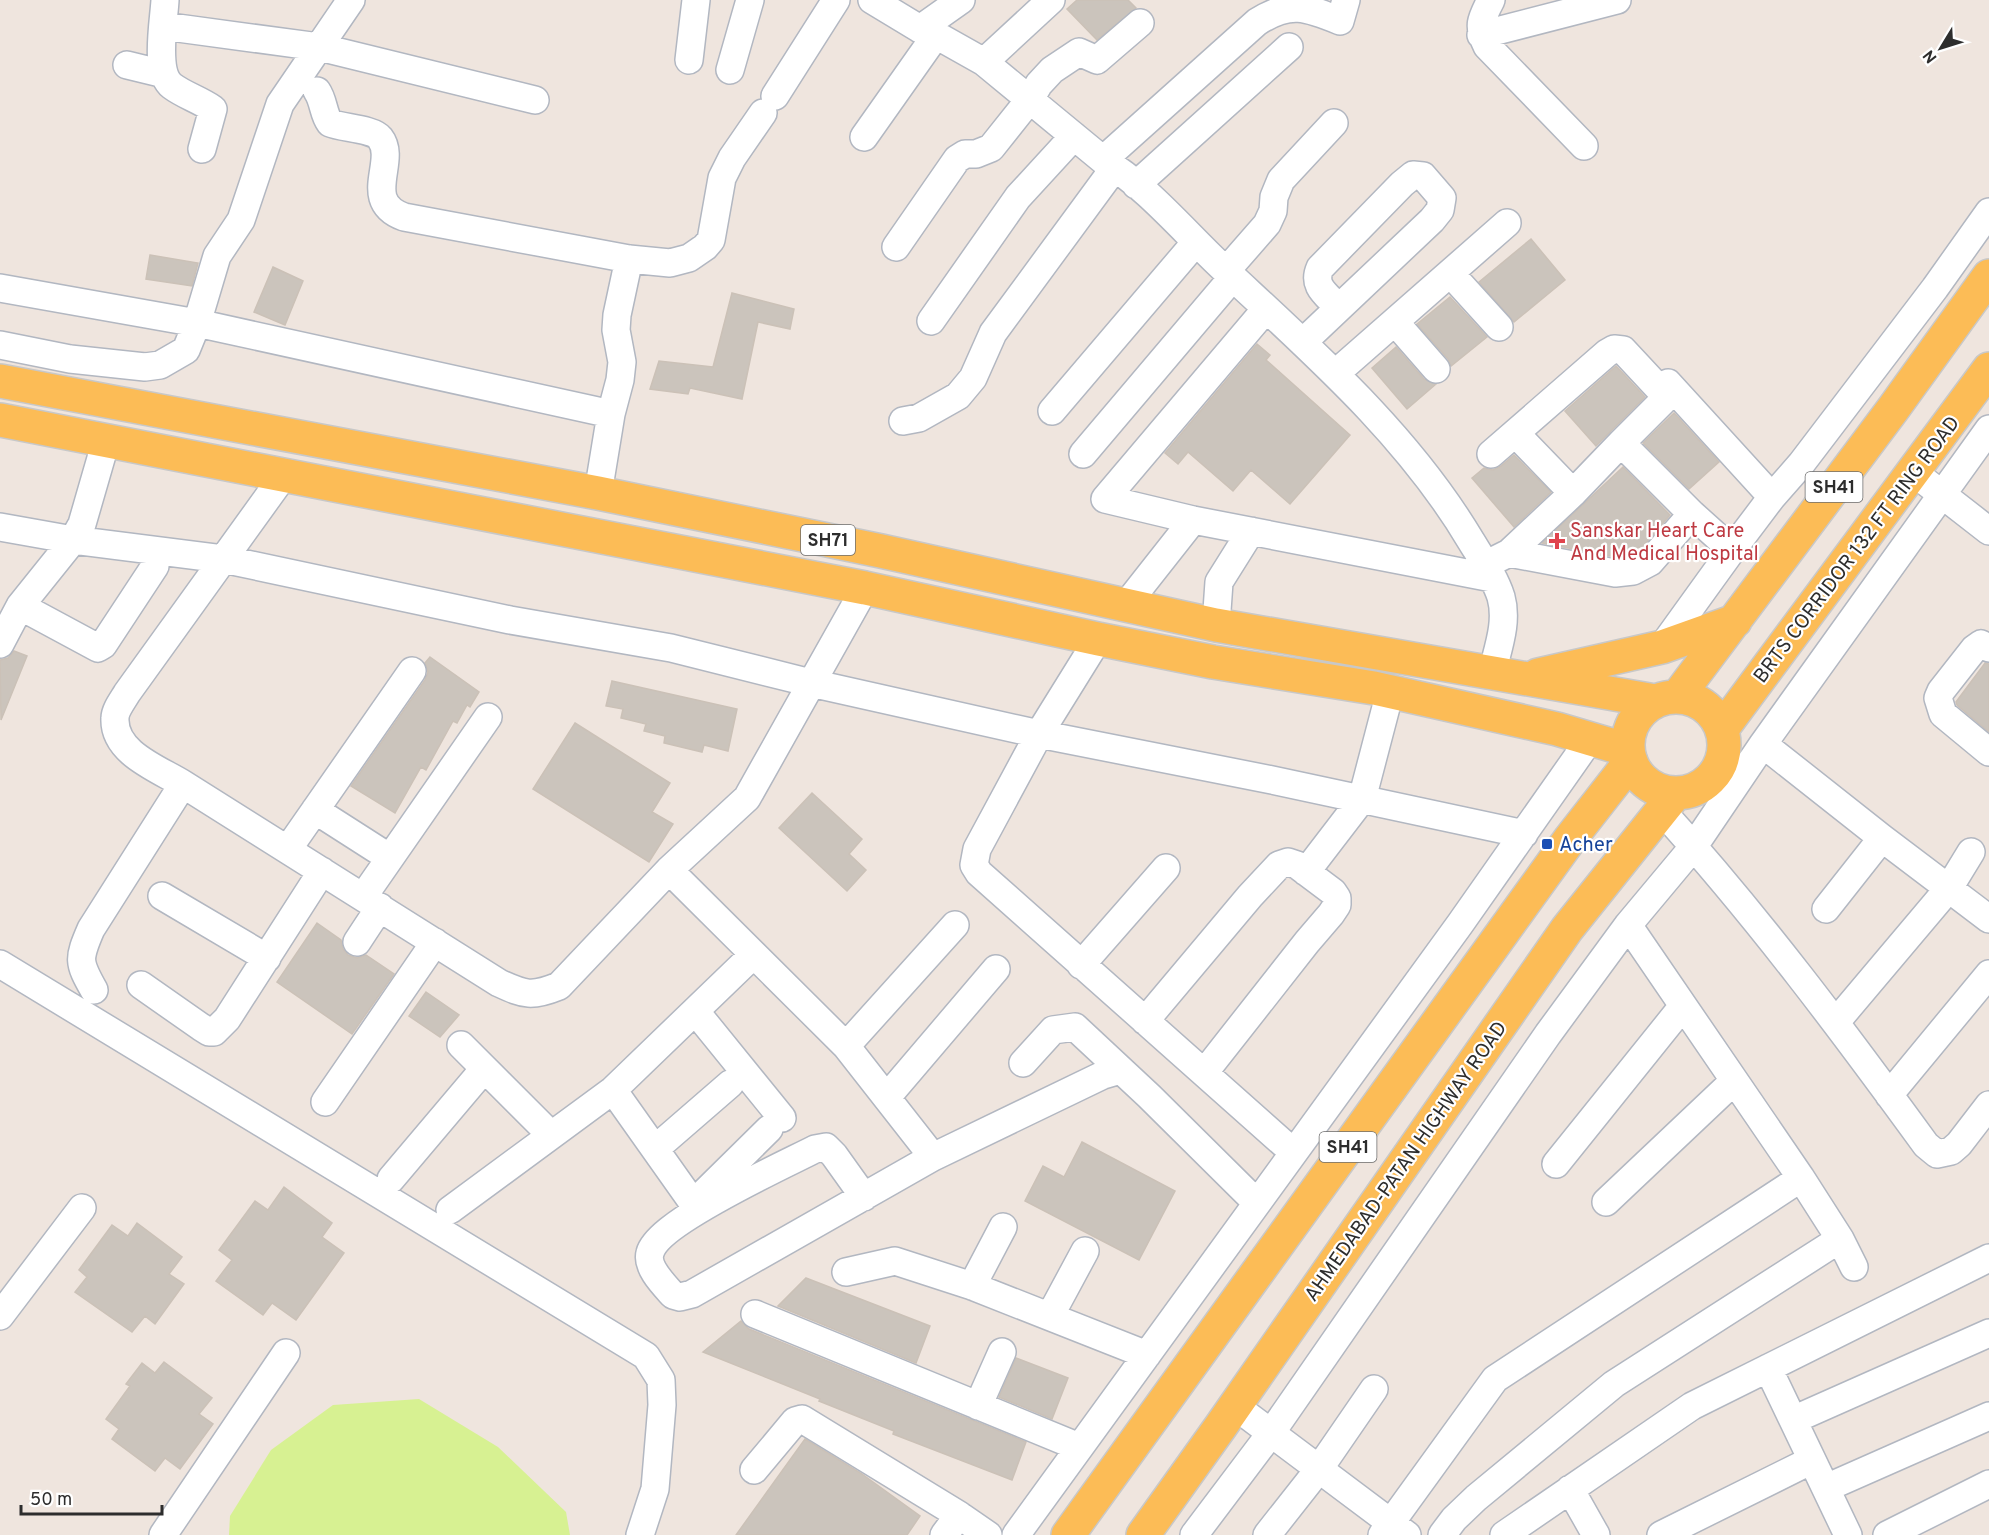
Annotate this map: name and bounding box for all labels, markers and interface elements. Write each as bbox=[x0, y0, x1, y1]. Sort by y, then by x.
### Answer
north arrow bbox=[1911, 18, 1971, 78]
text: N bbox=[1919, 45, 1942, 67]
street label: BRTS CORRIDOR 132 FT RING ROAD bbox=[1749, 411, 1967, 689]
road number: SH41 bbox=[1806, 472, 1862, 502]
place label: Sanskar Heart Care And Medical Hospital bbox=[1570, 519, 1759, 568]
road number: SH71 bbox=[801, 525, 855, 555]
marker: Sanskar Heart Care And Medical Hospital bbox=[1548, 532, 1566, 550]
place label: Acher bbox=[1559, 833, 1613, 859]
marker: Acher bbox=[1540, 837, 1554, 851]
street label: AHMEDABAD-PATAN HIGHWAY ROAD bbox=[1299, 1017, 1514, 1307]
road number: SH41 bbox=[1320, 1132, 1376, 1162]
scale bar bbox=[21, 1478, 162, 1516]
text: 50 m bbox=[30, 1489, 72, 1512]

